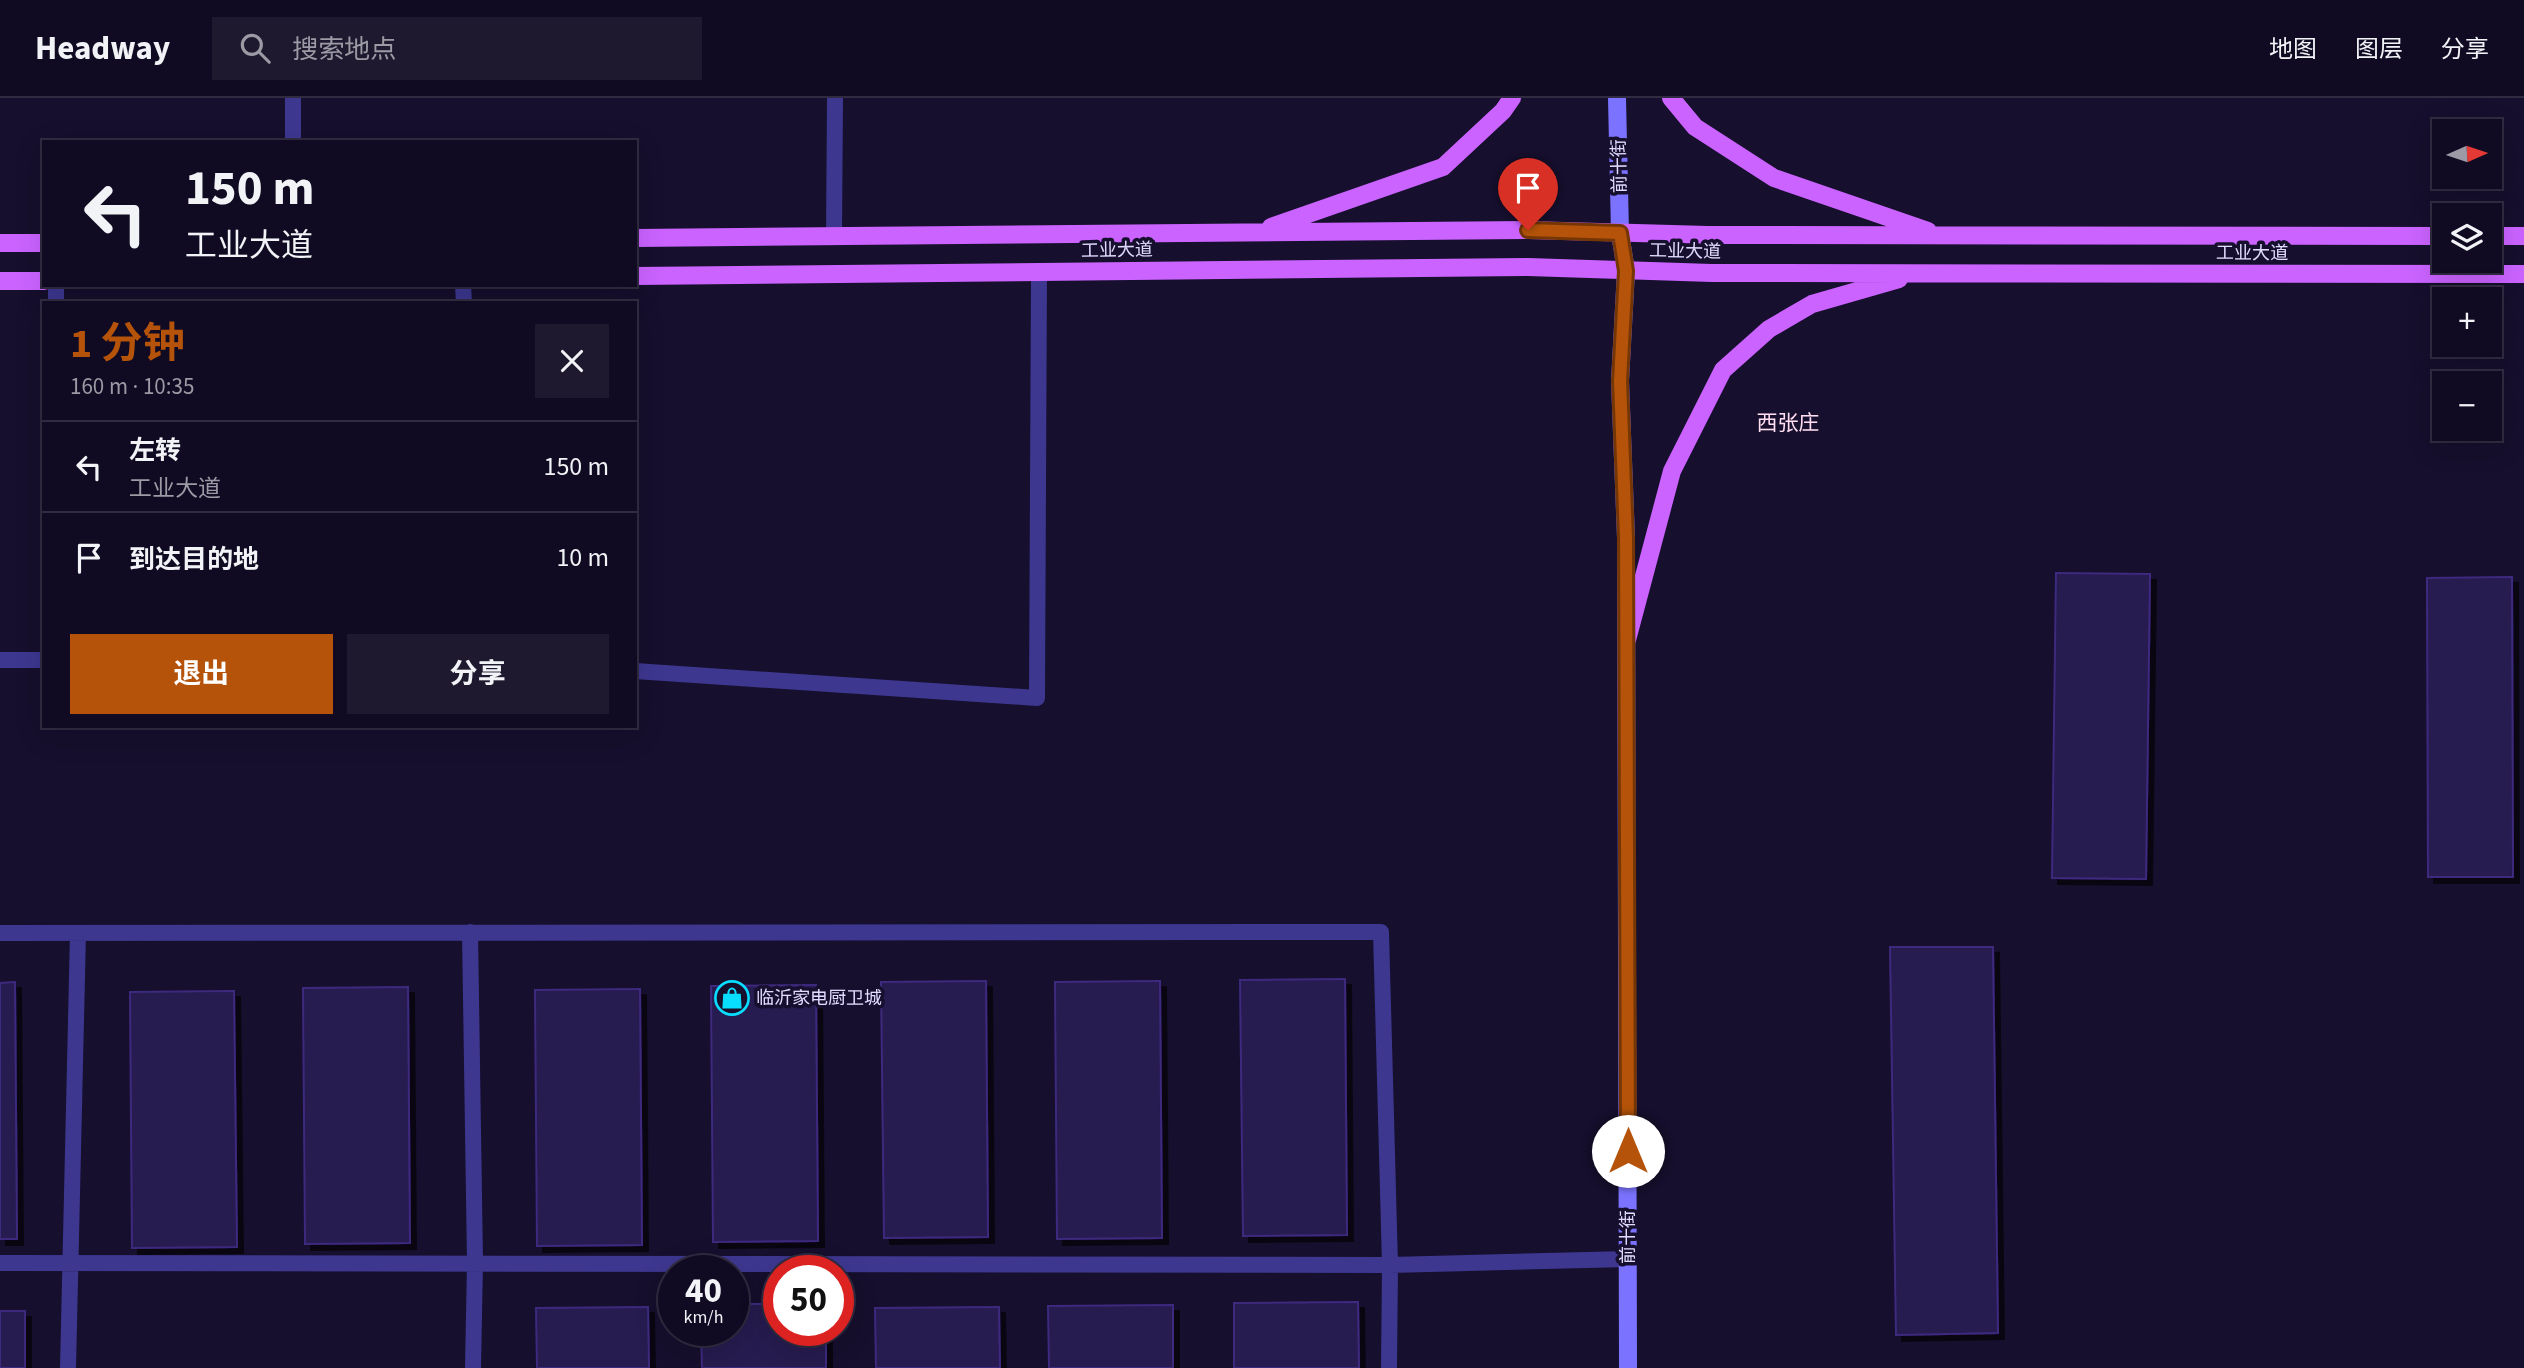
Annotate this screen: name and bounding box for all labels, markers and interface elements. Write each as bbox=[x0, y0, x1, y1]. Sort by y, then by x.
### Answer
search box bbox=[212, 17, 702, 80]
text: Headway bbox=[35, 25, 170, 72]
icon: search bbox=[236, 29, 274, 67]
text: 搜索地点 bbox=[292, 31, 396, 68]
text: 地图 bbox=[2269, 32, 2317, 67]
text: 图层 bbox=[2355, 32, 2403, 67]
text: 分享 bbox=[2441, 32, 2489, 67]
north arrow bbox=[2432, 119, 2502, 189]
map controls bbox=[2432, 119, 2502, 441]
street label: 前十街 bbox=[1607, 139, 1632, 193]
text: 150 m bbox=[185, 154, 314, 224]
pin bbox=[1498, 158, 1558, 230]
icon: left bbox=[70, 168, 161, 259]
icon: arrive bbox=[1509, 169, 1547, 207]
button: layers bbox=[2432, 203, 2502, 273]
text: 工业大道 bbox=[185, 223, 313, 269]
street label: 工业大道 bbox=[1081, 237, 1153, 264]
street label: 工业大道 bbox=[1649, 238, 1721, 265]
street label: 工业大道 bbox=[2216, 241, 2288, 266]
button: + bbox=[2432, 287, 2502, 357]
text: 1 分钟 bbox=[70, 314, 185, 374]
button: close bbox=[535, 324, 609, 398]
text: 160 m · 10:35 bbox=[70, 370, 194, 403]
button: − bbox=[2432, 371, 2502, 441]
district label: 西张庄 bbox=[1757, 408, 1820, 438]
text: 左转 bbox=[129, 432, 181, 469]
icon: left bbox=[70, 448, 108, 486]
text: 150 m bbox=[543, 448, 609, 485]
text: 工业大道 bbox=[129, 472, 221, 505]
icon: arrive bbox=[70, 539, 108, 577]
text: 10 m bbox=[556, 539, 609, 576]
text: 到达目的地 bbox=[129, 541, 259, 578]
button: 退出 bbox=[70, 634, 333, 714]
button: 分享 bbox=[347, 634, 609, 714]
shop icon: 临沂家电厨卫城 bbox=[713, 979, 751, 1017]
place label: 临沂家电厨卫城 bbox=[756, 986, 882, 1011]
position arrow bbox=[1591, 1114, 1665, 1188]
street label: 前十街 bbox=[1616, 1210, 1641, 1264]
speed limit sign: 50 bbox=[763, 1255, 854, 1346]
text: 40 bbox=[685, 1266, 722, 1316]
text: km/h bbox=[684, 1305, 723, 1330]

